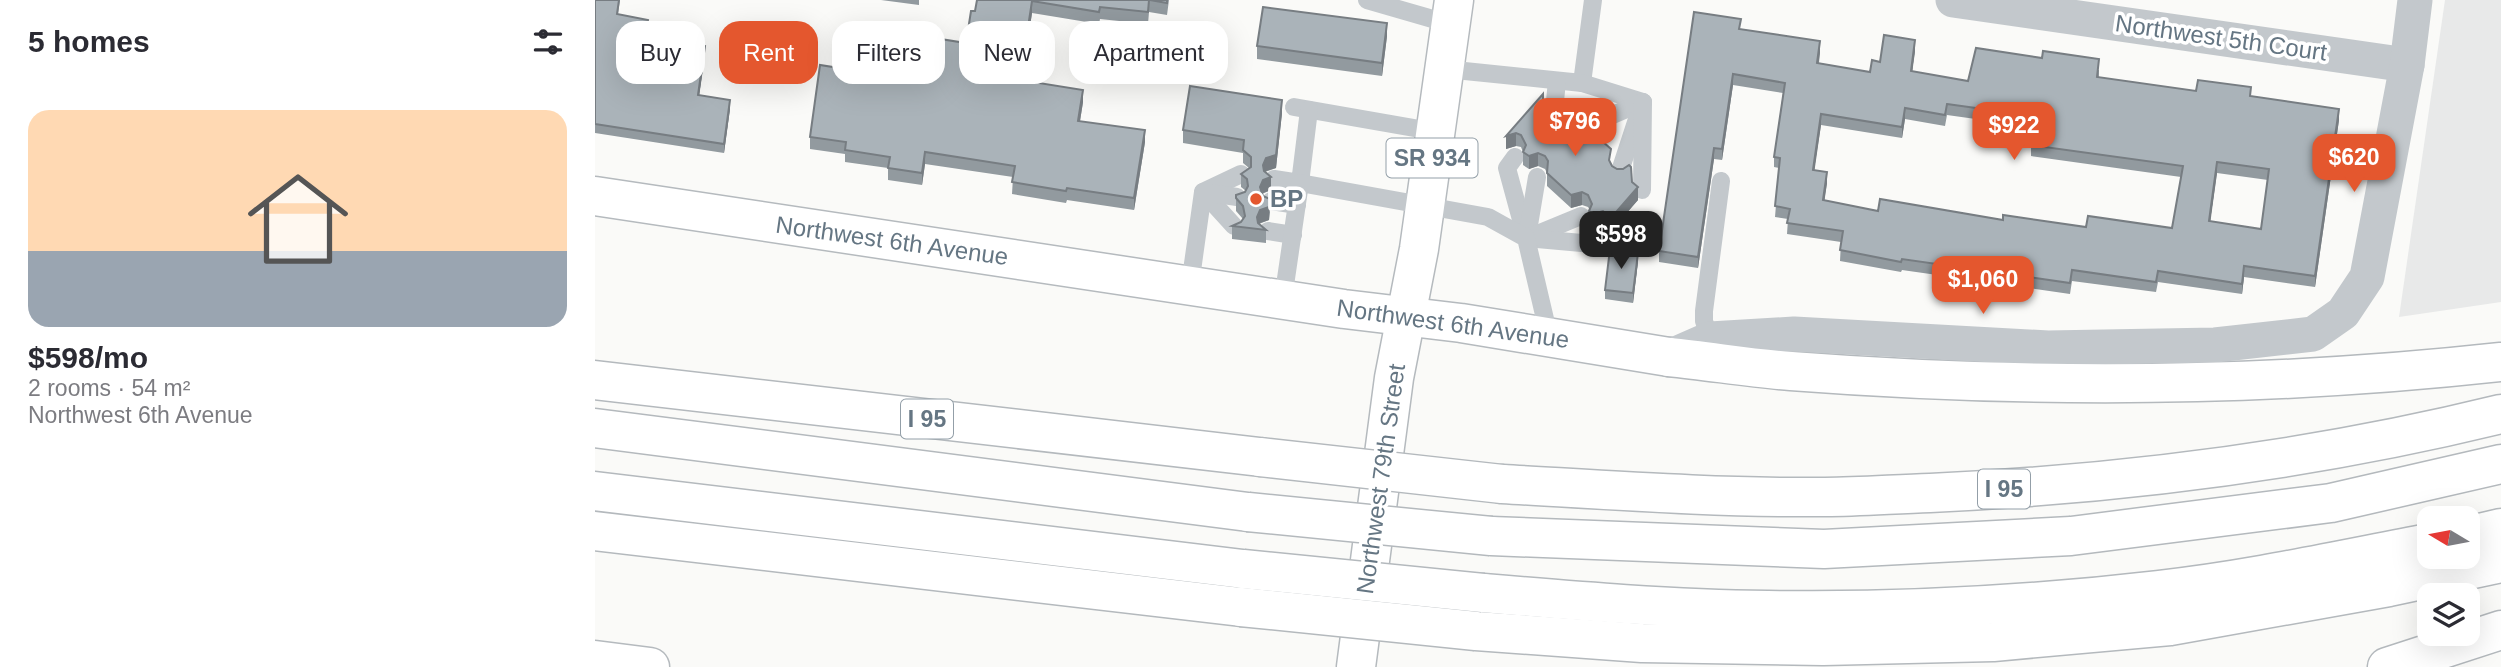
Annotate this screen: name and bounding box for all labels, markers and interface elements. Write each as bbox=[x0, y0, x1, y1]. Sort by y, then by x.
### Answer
street label: Northwest 5th Court bbox=[2114, 9, 2329, 66]
chip: Buy bbox=[616, 21, 705, 84]
chip: Rent bbox=[719, 21, 818, 84]
chip: Filters bbox=[832, 21, 945, 84]
chip: New bbox=[959, 21, 1055, 84]
chip: Apartment bbox=[1069, 21, 1228, 84]
icon: filters bbox=[529, 23, 567, 61]
text: 5 homes bbox=[28, 25, 150, 58]
pin: $796 bbox=[1534, 99, 1616, 158]
pin: $922 bbox=[1973, 102, 2055, 162]
text: $796 bbox=[1549, 108, 1601, 134]
text: $922 bbox=[1988, 112, 2040, 138]
pin: $620 bbox=[2313, 134, 2395, 194]
road number: SR 934 bbox=[1387, 139, 1477, 178]
text: $620 bbox=[2328, 144, 2380, 170]
icon: home bbox=[235, 156, 361, 282]
place label: BP bbox=[1270, 185, 1303, 212]
marker: BP bbox=[1248, 191, 1264, 207]
street label: Northwest 6th Avenue bbox=[774, 211, 1010, 270]
pin: $598 bbox=[1580, 212, 1662, 271]
text: $598 bbox=[1595, 221, 1647, 247]
pin: $1,060 bbox=[1926, 256, 2040, 316]
text: $1,060 bbox=[1948, 266, 2018, 292]
street label: Northwest 6th Avenue bbox=[1335, 294, 1571, 353]
text: $598/mo bbox=[28, 341, 148, 374]
street label: Northwest 79th Street bbox=[1351, 362, 1410, 596]
text: 2 rooms · 54 m² bbox=[28, 375, 190, 401]
road number: I 95 bbox=[901, 400, 953, 438]
text: Northwest 6th Avenue bbox=[28, 402, 253, 428]
road number: I 95 bbox=[1978, 470, 2030, 509]
north arrow bbox=[2417, 506, 2480, 569]
map controls bbox=[2417, 506, 2480, 646]
button: layers bbox=[2417, 583, 2480, 646]

